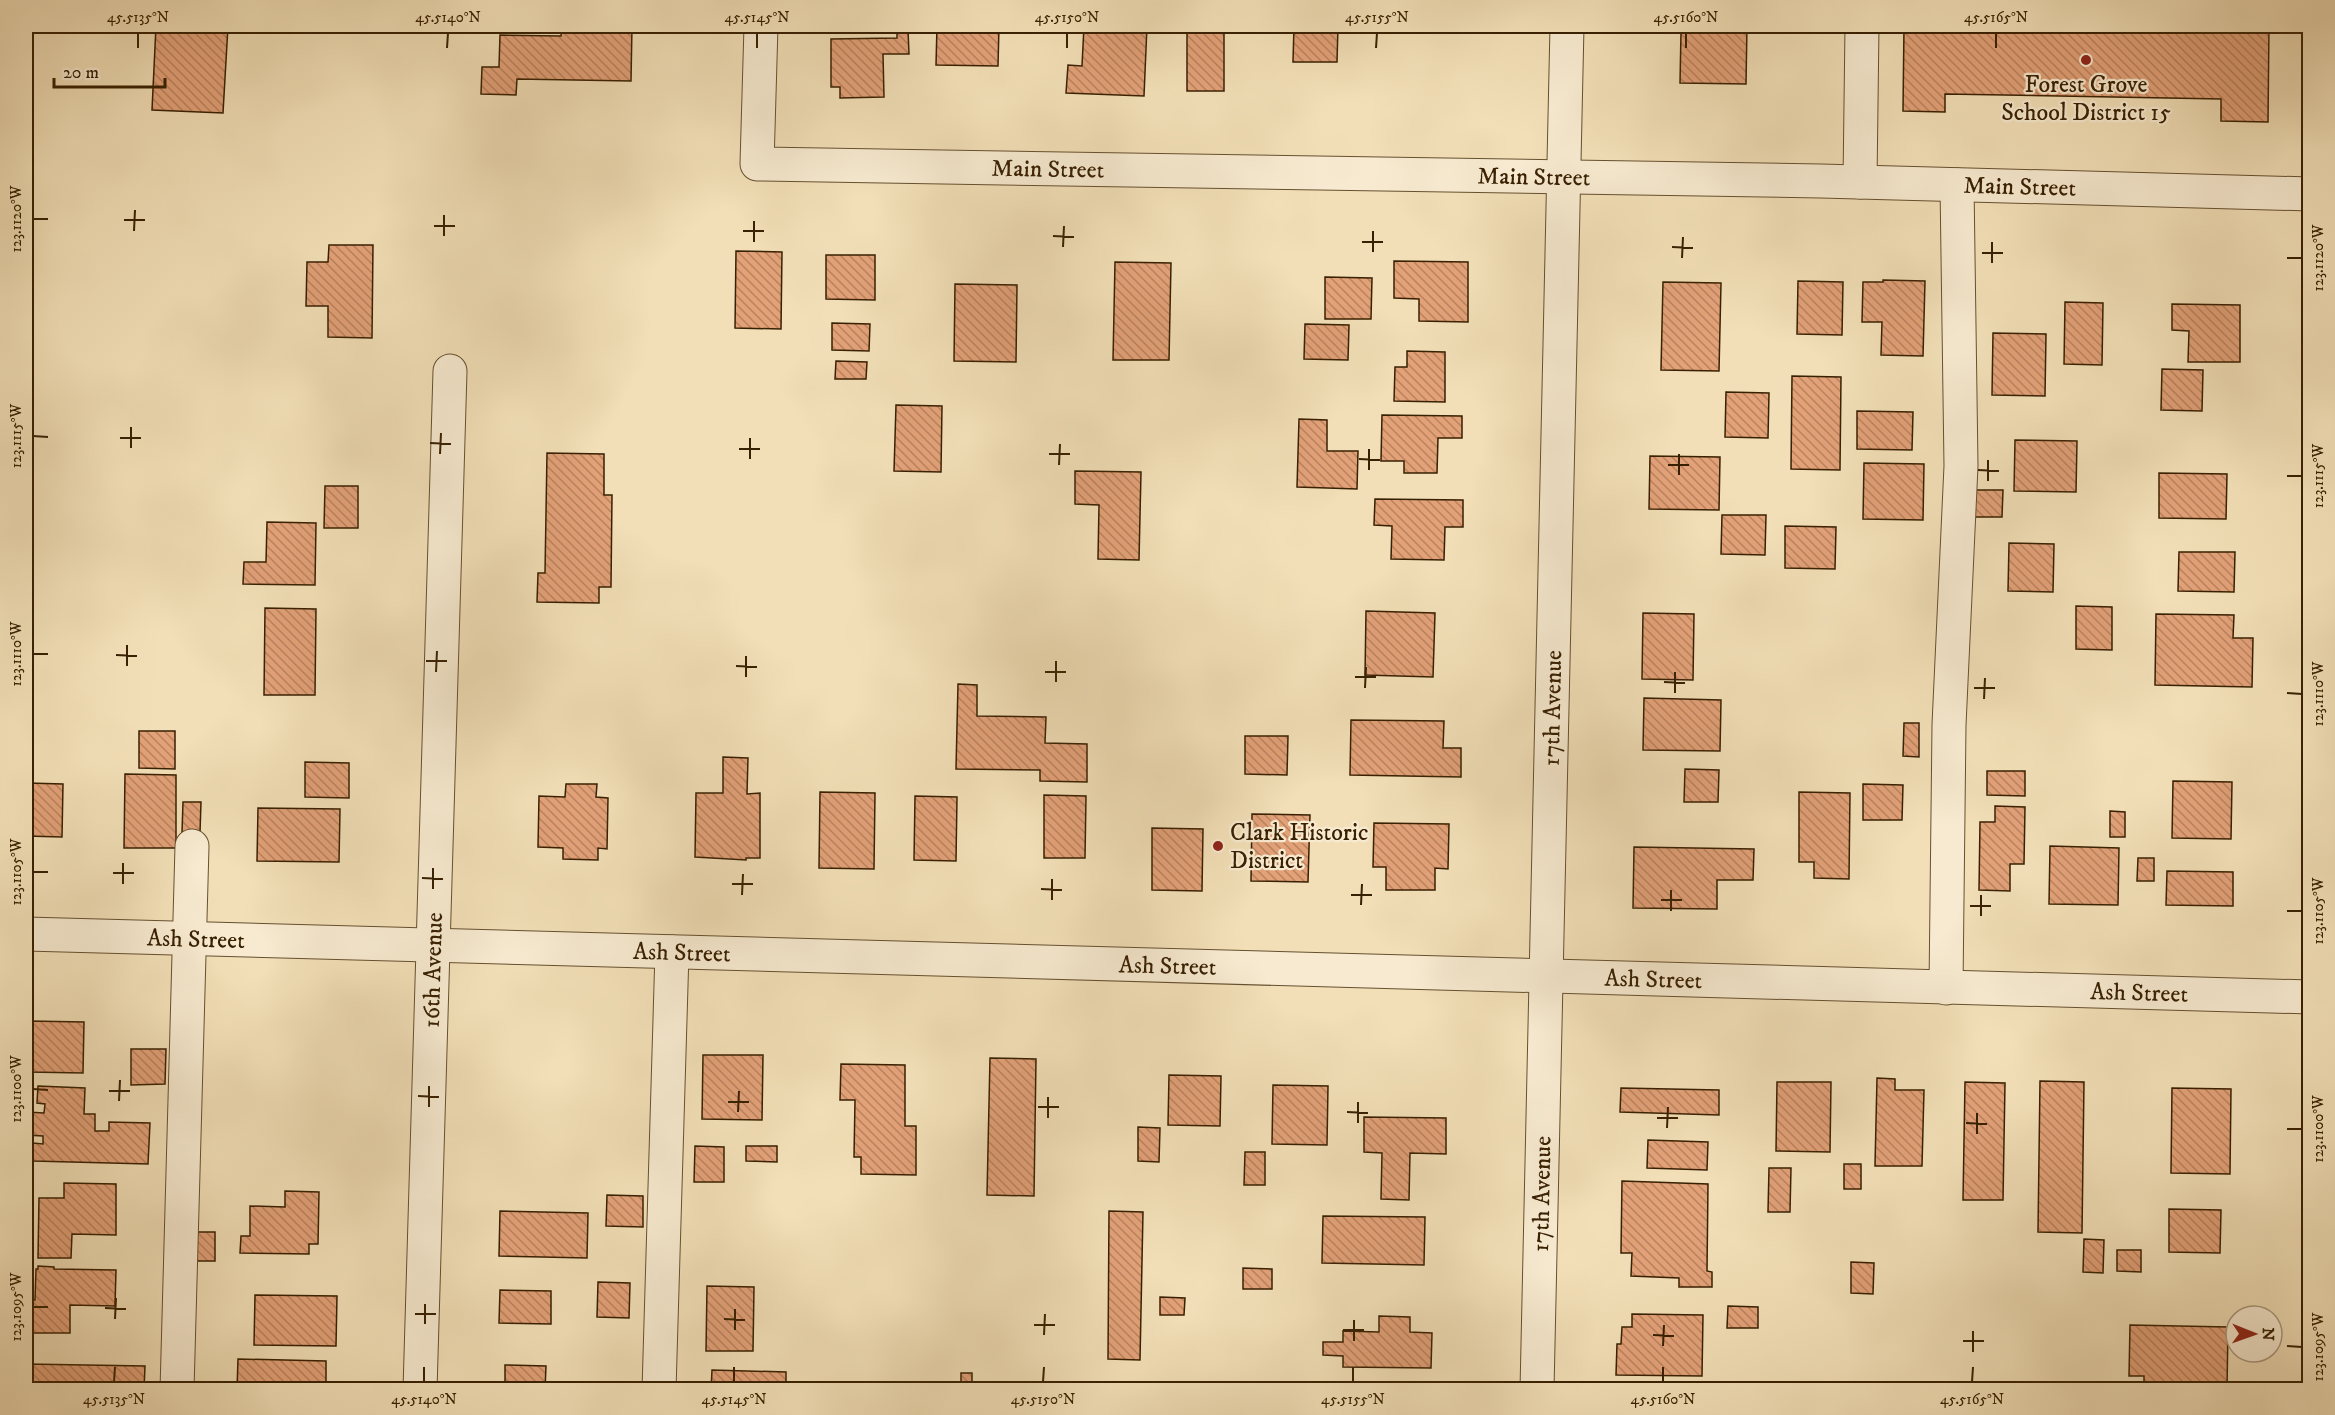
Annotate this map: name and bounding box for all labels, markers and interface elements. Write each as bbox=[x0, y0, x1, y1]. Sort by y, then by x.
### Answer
text: 45.5135°N bbox=[107, 8, 169, 27]
text: 45.5140°N bbox=[415, 8, 481, 27]
text: 45.5145°N bbox=[725, 8, 790, 27]
text: 45.5150°N bbox=[1035, 8, 1099, 27]
text: 45.5155°N bbox=[1345, 8, 1409, 27]
text: 45.5160°N bbox=[1654, 8, 1718, 27]
text: 45.5165°N bbox=[1964, 8, 2028, 27]
scale bar bbox=[54, 51, 165, 89]
marker: Forest Grove School District 15 bbox=[2079, 53, 2093, 67]
text: 20 m bbox=[63, 62, 99, 84]
place label: Forest Grove School District 15 bbox=[2001, 70, 2171, 128]
street label: Main Street bbox=[991, 154, 1105, 186]
street label: Main Street bbox=[1477, 162, 1591, 193]
street label: Main Street bbox=[1963, 171, 2077, 204]
text: 123.1120°W bbox=[7, 185, 26, 253]
text: 123.1120°W bbox=[2309, 224, 2328, 292]
text: 123.1115°W bbox=[7, 404, 26, 468]
text: 123.1115°W bbox=[2309, 444, 2328, 508]
text: 123.1110°W bbox=[7, 621, 26, 687]
street label: 17th Avenue bbox=[1537, 650, 1569, 767]
text: 123.1110°W bbox=[2309, 661, 2328, 727]
place label: Clark Historic District bbox=[1230, 818, 1368, 876]
text: 123.1105°W bbox=[7, 838, 26, 906]
marker: Clark Historic District bbox=[1211, 839, 1225, 853]
text: 123.1105°W bbox=[2309, 877, 2328, 945]
street label: 16th Avenue bbox=[417, 912, 450, 1029]
street label: Ash Street bbox=[147, 923, 246, 956]
street label: Ash Street bbox=[632, 937, 731, 969]
street label: Ash Street bbox=[1118, 950, 1217, 983]
street label: Ash Street bbox=[1604, 964, 1703, 996]
street label: Ash Street bbox=[2090, 977, 2189, 1010]
text: 123.1100°W bbox=[7, 1055, 26, 1123]
text: 123.1100°W bbox=[2309, 1095, 2328, 1163]
street label: 17th Avenue bbox=[1526, 1136, 1559, 1252]
text: 123.1095°W bbox=[7, 1272, 26, 1342]
north arrow bbox=[2224, 1304, 2284, 1364]
text: 123.1095°W bbox=[2309, 1312, 2328, 1382]
text: N bbox=[2258, 1328, 2278, 1341]
text: 45.5135°N bbox=[83, 1390, 145, 1409]
text: 45.5140°N bbox=[391, 1390, 457, 1409]
text: 45.5145°N bbox=[702, 1390, 767, 1409]
text: 45.5150°N bbox=[1011, 1390, 1075, 1409]
text: 45.5155°N bbox=[1321, 1390, 1385, 1409]
text: 45.5160°N bbox=[1631, 1390, 1695, 1409]
text: 45.5165°N bbox=[1940, 1390, 2004, 1409]

